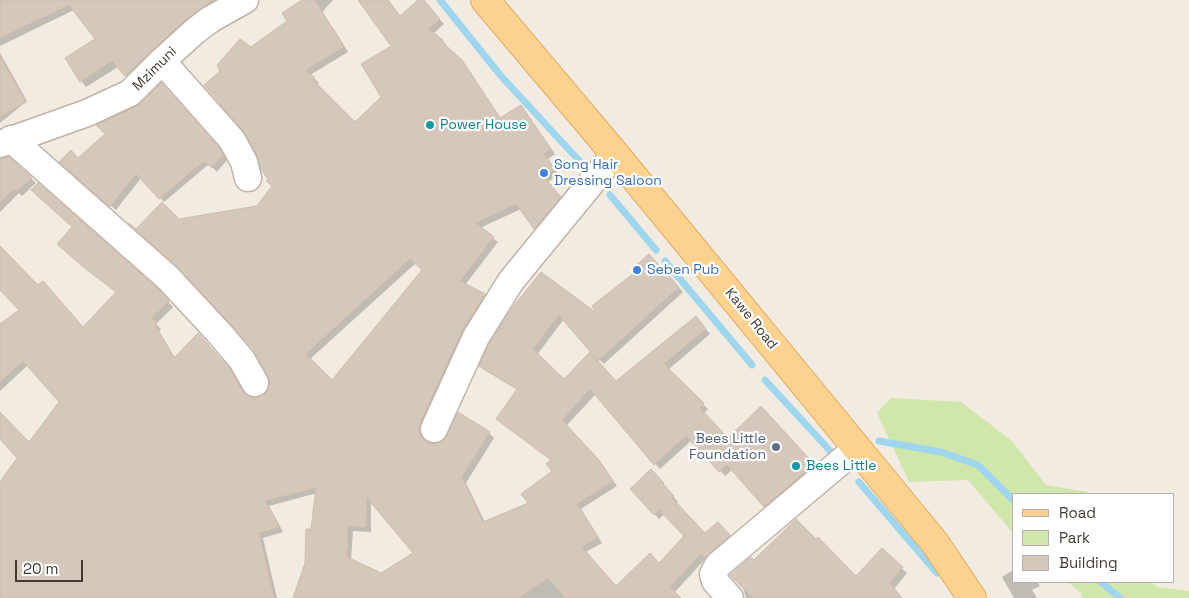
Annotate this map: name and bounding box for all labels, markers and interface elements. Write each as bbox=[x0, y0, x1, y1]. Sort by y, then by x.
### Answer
street label: Mzimuni bbox=[129, 43, 181, 95]
place label: Power House bbox=[440, 117, 527, 133]
marker: Power House bbox=[424, 119, 436, 131]
place label: Song Hair Dressing Saloon bbox=[554, 157, 662, 190]
marker: Song Hair Dressing Saloon bbox=[538, 167, 550, 179]
place label: Seben Pub bbox=[647, 262, 719, 278]
marker: Seben Pub bbox=[631, 264, 643, 276]
street label: Kawe Road bbox=[721, 285, 781, 353]
place label: Bees Little Foundation bbox=[689, 431, 766, 464]
marker: Bees Little Foundation bbox=[770, 441, 782, 453]
place label: Bees Little bbox=[806, 458, 877, 474]
marker: Bees Little bbox=[790, 460, 802, 472]
legend bbox=[1012, 493, 1174, 583]
text: Road bbox=[1059, 503, 1096, 522]
text: Park bbox=[1059, 528, 1090, 547]
scale bar bbox=[18, 550, 85, 582]
text: Building bbox=[1059, 553, 1118, 572]
text: 20 m bbox=[23, 559, 58, 578]

